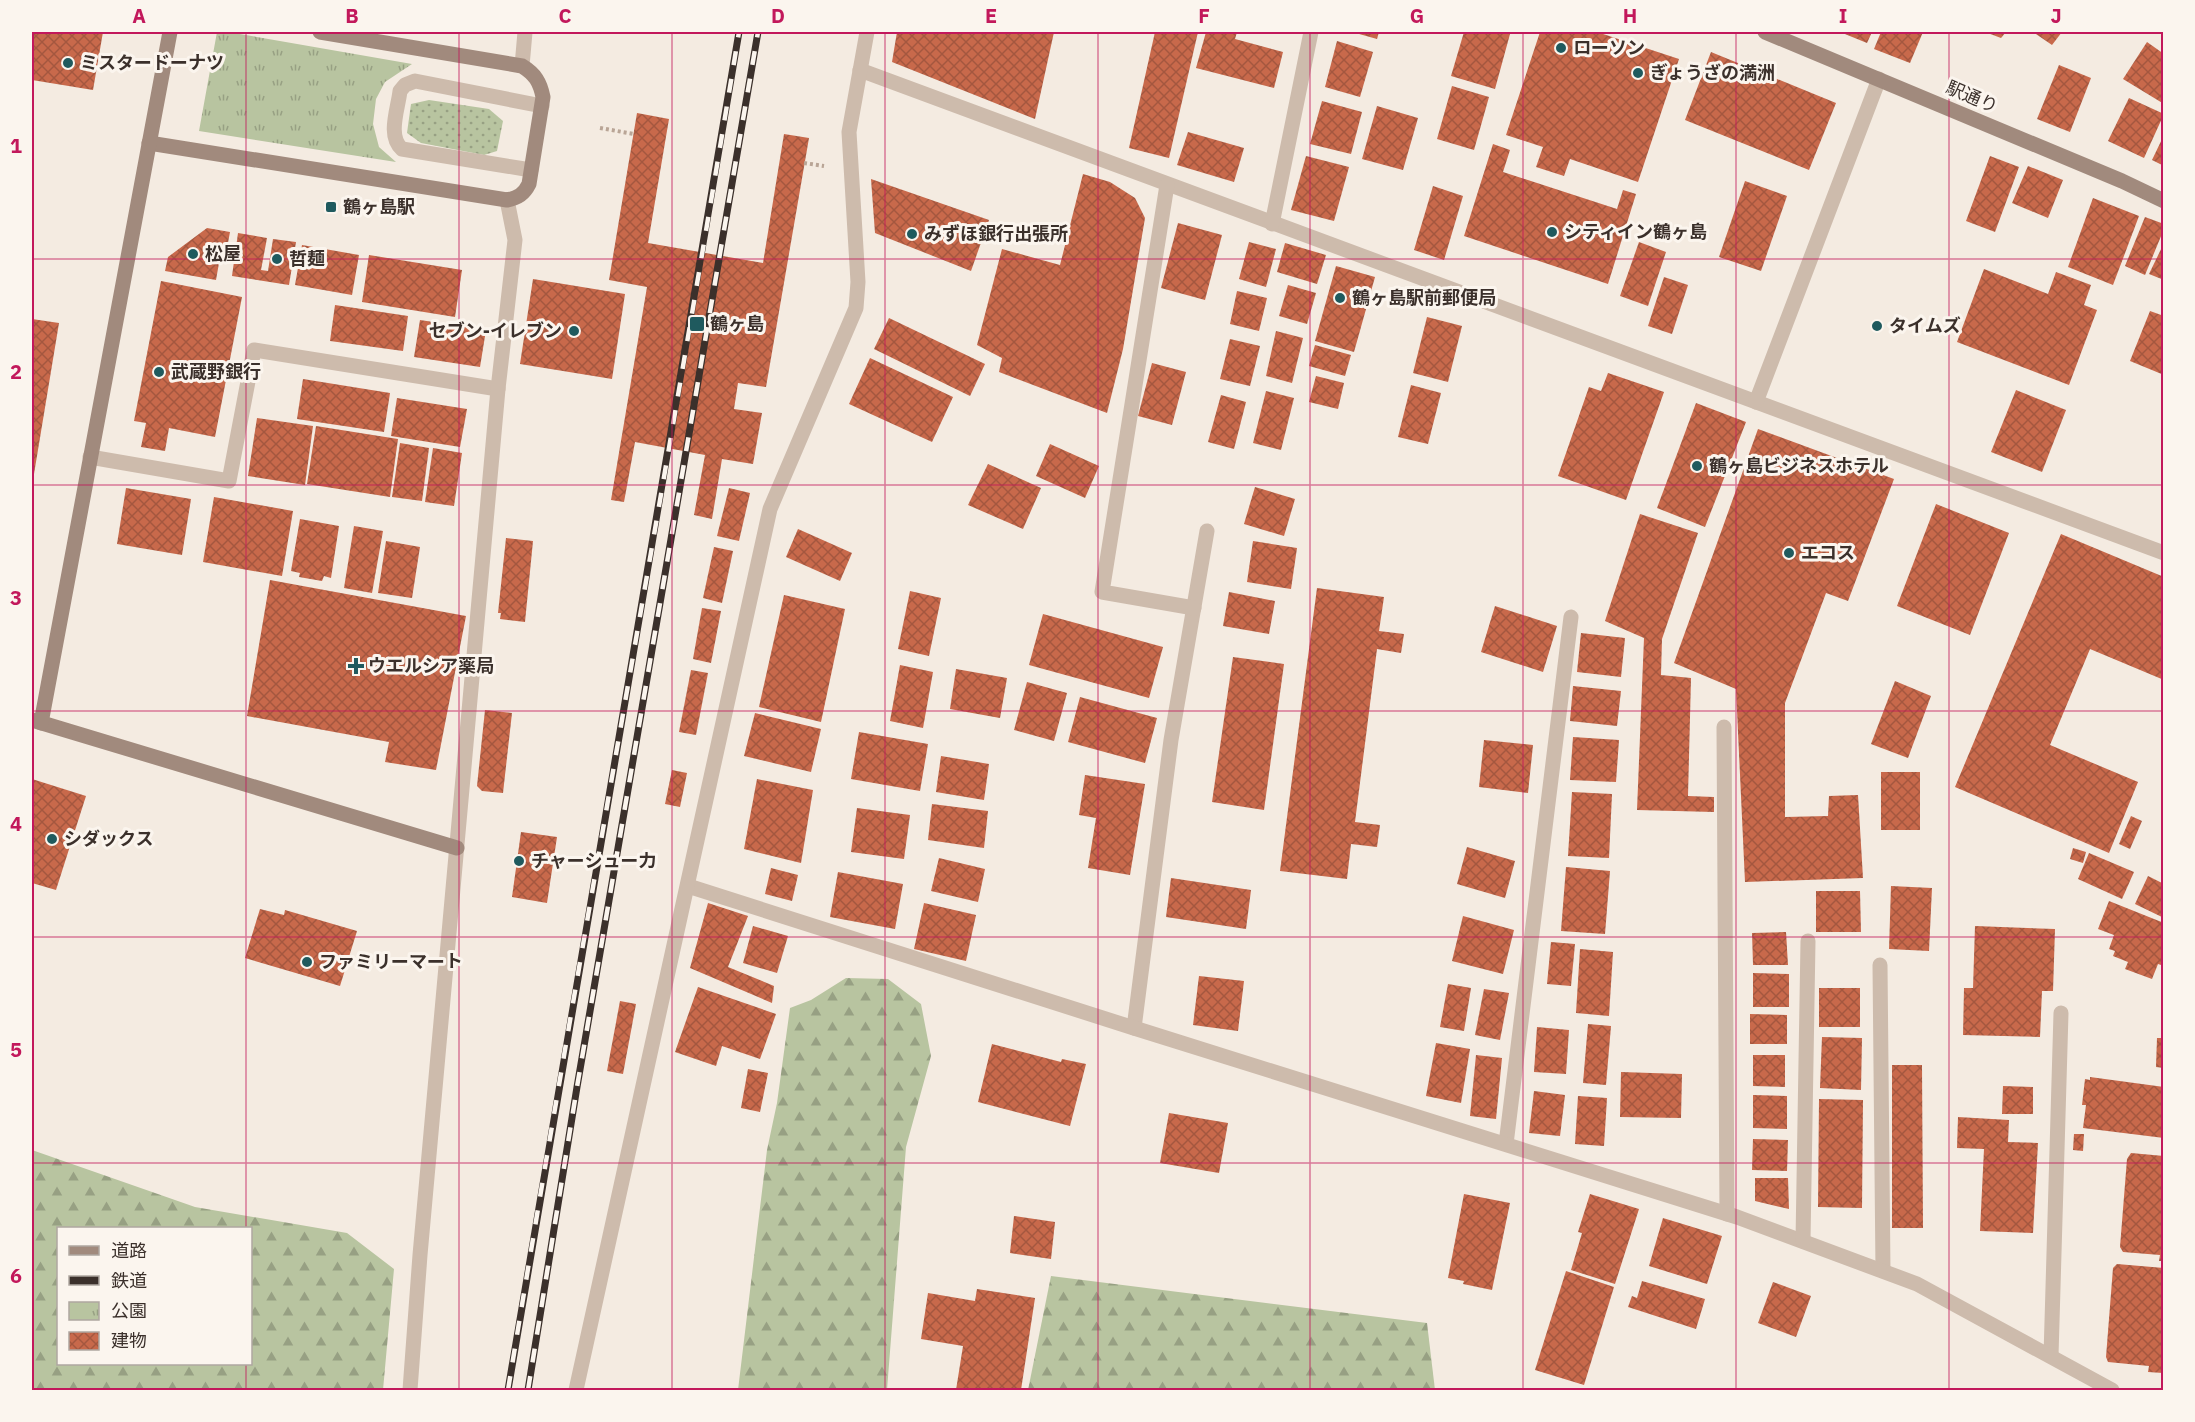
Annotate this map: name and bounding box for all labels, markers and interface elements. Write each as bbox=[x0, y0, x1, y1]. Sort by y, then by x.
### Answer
text: A bbox=[132, 2, 146, 29]
text: B bbox=[345, 2, 359, 29]
text: C bbox=[558, 2, 572, 29]
text: D bbox=[771, 2, 785, 29]
text: E bbox=[985, 2, 997, 29]
text: F bbox=[1198, 2, 1210, 29]
text: G bbox=[1410, 2, 1424, 29]
text: H bbox=[1623, 2, 1637, 29]
text: I bbox=[1839, 2, 1847, 29]
text: J bbox=[2050, 2, 2062, 29]
place label: ローソン bbox=[1573, 36, 1645, 59]
marker: ローソン bbox=[1554, 41, 1568, 55]
place label: ミスタードーナツ bbox=[80, 51, 224, 74]
marker: ミスタードーナツ bbox=[61, 56, 75, 70]
place label: ぎょうざの満洲 bbox=[1650, 61, 1775, 84]
marker: ぎょうざの満洲 bbox=[1631, 66, 1645, 80]
street label: 駅通り bbox=[1943, 75, 2002, 118]
text: 1 bbox=[10, 132, 22, 159]
place label: 鶴ヶ島駅 bbox=[343, 195, 415, 218]
marker: 鶴ヶ島駅 bbox=[324, 200, 338, 214]
place label: シティイン鶴ヶ島 bbox=[1564, 220, 1707, 243]
place label: みずほ銀行出張所 bbox=[924, 222, 1068, 245]
marker: シティイン鶴ヶ島 bbox=[1545, 225, 1559, 239]
marker: みずほ銀行出張所 bbox=[905, 227, 919, 241]
place label: 松屋 bbox=[205, 242, 241, 265]
marker: 松屋 bbox=[186, 247, 200, 261]
place label: 哲麺 bbox=[289, 247, 325, 270]
marker: 哲麺 bbox=[270, 252, 284, 266]
place label: 鶴ヶ島駅前郵便局 bbox=[1352, 286, 1496, 309]
marker: 鶴ヶ島駅前郵便局 bbox=[1333, 291, 1347, 305]
place label: 鶴ヶ島 bbox=[710, 312, 764, 335]
place label: タイムズ bbox=[1889, 314, 1961, 337]
marker: 鶴ヶ島 bbox=[688, 315, 706, 333]
place label: セブン-イレブン bbox=[429, 319, 562, 342]
marker: タイムズ bbox=[1870, 319, 1884, 333]
marker: セブン-イレブン bbox=[567, 324, 581, 338]
text: 2 bbox=[10, 358, 22, 385]
place label: 武蔵野銀行 bbox=[171, 360, 261, 383]
marker: 武蔵野銀行 bbox=[152, 365, 166, 379]
place label: 鶴ヶ島ビジネスホテル bbox=[1709, 454, 1889, 477]
marker: 鶴ヶ島ビジネスホテル bbox=[1690, 459, 1704, 473]
place label: エコス bbox=[1801, 541, 1855, 564]
marker: エコス bbox=[1782, 546, 1796, 560]
text: 3 bbox=[10, 584, 22, 611]
place label: ウエルシア薬局 bbox=[368, 654, 494, 677]
marker: ウエルシア薬局 bbox=[349, 659, 363, 673]
text: 4 bbox=[10, 810, 22, 837]
place label: シダックス bbox=[64, 827, 153, 850]
marker: シダックス bbox=[45, 832, 59, 846]
place label: チャーシュー力 bbox=[531, 849, 656, 872]
marker: チャーシュー力 bbox=[512, 854, 526, 868]
place label: ファミリーマート bbox=[319, 950, 463, 973]
marker: ファミリーマート bbox=[300, 955, 314, 969]
text: 5 bbox=[10, 1036, 22, 1063]
legend bbox=[57, 1227, 252, 1365]
text: 道路 bbox=[111, 1239, 147, 1262]
text: 6 bbox=[10, 1262, 22, 1289]
text: 鉄道 bbox=[111, 1269, 147, 1292]
text: 公園 bbox=[111, 1299, 147, 1322]
text: 建物 bbox=[111, 1329, 147, 1352]

